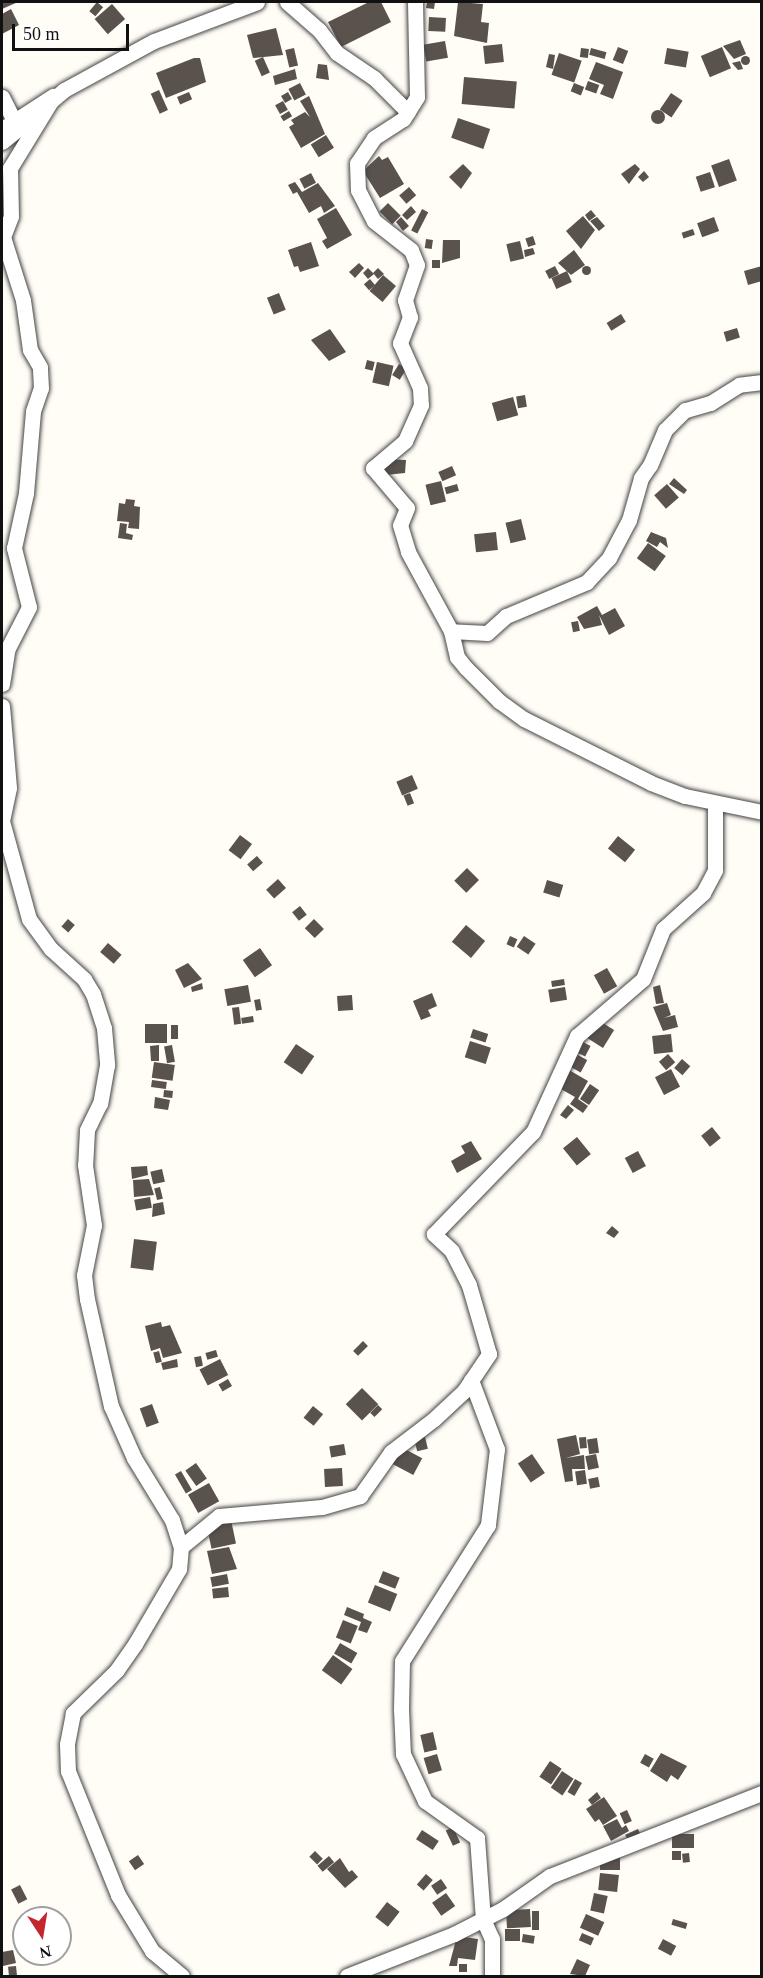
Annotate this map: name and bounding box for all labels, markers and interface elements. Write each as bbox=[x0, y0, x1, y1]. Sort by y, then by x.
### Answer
scale bar bbox=[15, 12, 132, 50]
text: 50 m bbox=[23, 24, 60, 44]
north arrow bbox=[12, 1906, 72, 1966]
text: N bbox=[38, 1943, 53, 1962]

